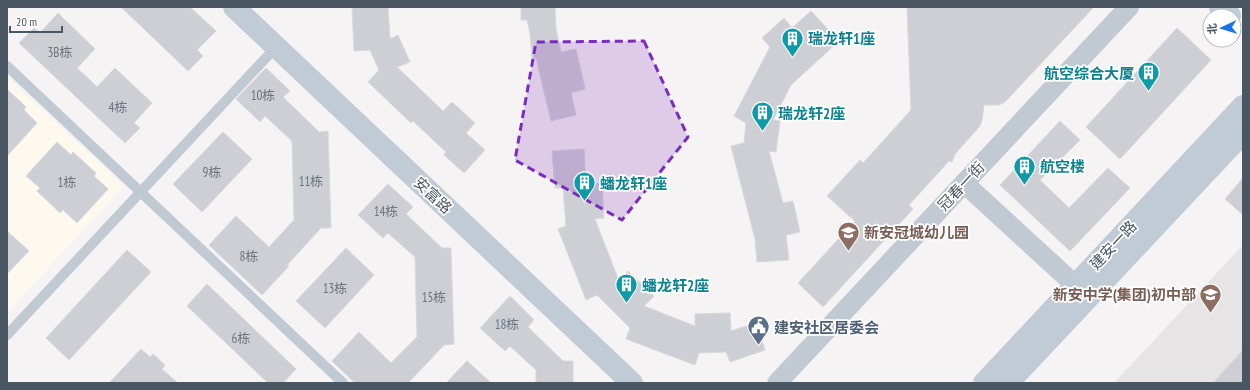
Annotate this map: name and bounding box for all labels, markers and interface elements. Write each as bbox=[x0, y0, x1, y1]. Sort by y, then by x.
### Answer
scale bar bbox=[10, 8, 62, 34]
north arrow bbox=[1202, 8, 1242, 48]
text: 20 m bbox=[16, 14, 37, 29]
text: 北 bbox=[1205, 23, 1219, 35]
building icon: 瑞龙轩1座 bbox=[779, 25, 805, 58]
place label: 瑞龙轩1座 bbox=[808, 29, 875, 48]
house number: 3B栋 bbox=[48, 44, 72, 61]
building icon: 航空综合大厦 bbox=[1136, 60, 1162, 93]
place label: 航空综合大厦 bbox=[1044, 64, 1134, 83]
house number: 10栋 bbox=[251, 87, 275, 104]
house number: 4栋 bbox=[109, 99, 127, 116]
building icon: 瑞龙轩2座 bbox=[749, 100, 775, 133]
place label: 瑞龙轩2座 bbox=[778, 104, 845, 123]
building icon: 航空楼 bbox=[1011, 153, 1037, 186]
place label: 航空楼 bbox=[1040, 157, 1085, 176]
street label: 冠春一街 bbox=[934, 158, 988, 214]
house number: 9栋 bbox=[203, 164, 221, 181]
building icon: 蟠龙轩1座 bbox=[571, 170, 597, 203]
house number: 11栋 bbox=[299, 173, 323, 190]
street label: 安富路 bbox=[410, 173, 456, 217]
house number: 1栋 bbox=[58, 174, 76, 191]
place label: 蟠龙轩1座 bbox=[600, 174, 667, 193]
house number: 14栋 bbox=[374, 203, 398, 220]
street label: 建安一路 bbox=[1086, 217, 1140, 273]
school or university icon: 新安冠城幼儿园 bbox=[836, 219, 862, 252]
place label: 新安冠城幼儿园 bbox=[864, 223, 969, 242]
house number: 8栋 bbox=[240, 248, 258, 265]
building icon: 蟠龙轩2座 bbox=[613, 272, 639, 305]
place label: 蟠龙轩2座 bbox=[642, 276, 709, 295]
house number: 13栋 bbox=[323, 280, 347, 297]
school or university icon: 新安中学(集团)初中部 bbox=[1198, 281, 1224, 314]
place label: 新安中学(集团)初中部 bbox=[1053, 285, 1196, 304]
house number: 15栋 bbox=[422, 289, 446, 306]
public building icon: 建安社区居委会 bbox=[745, 314, 771, 347]
house number: 18栋 bbox=[495, 316, 519, 333]
place label: 建安社区居委会 bbox=[774, 318, 879, 337]
house number: 6栋 bbox=[232, 330, 250, 347]

